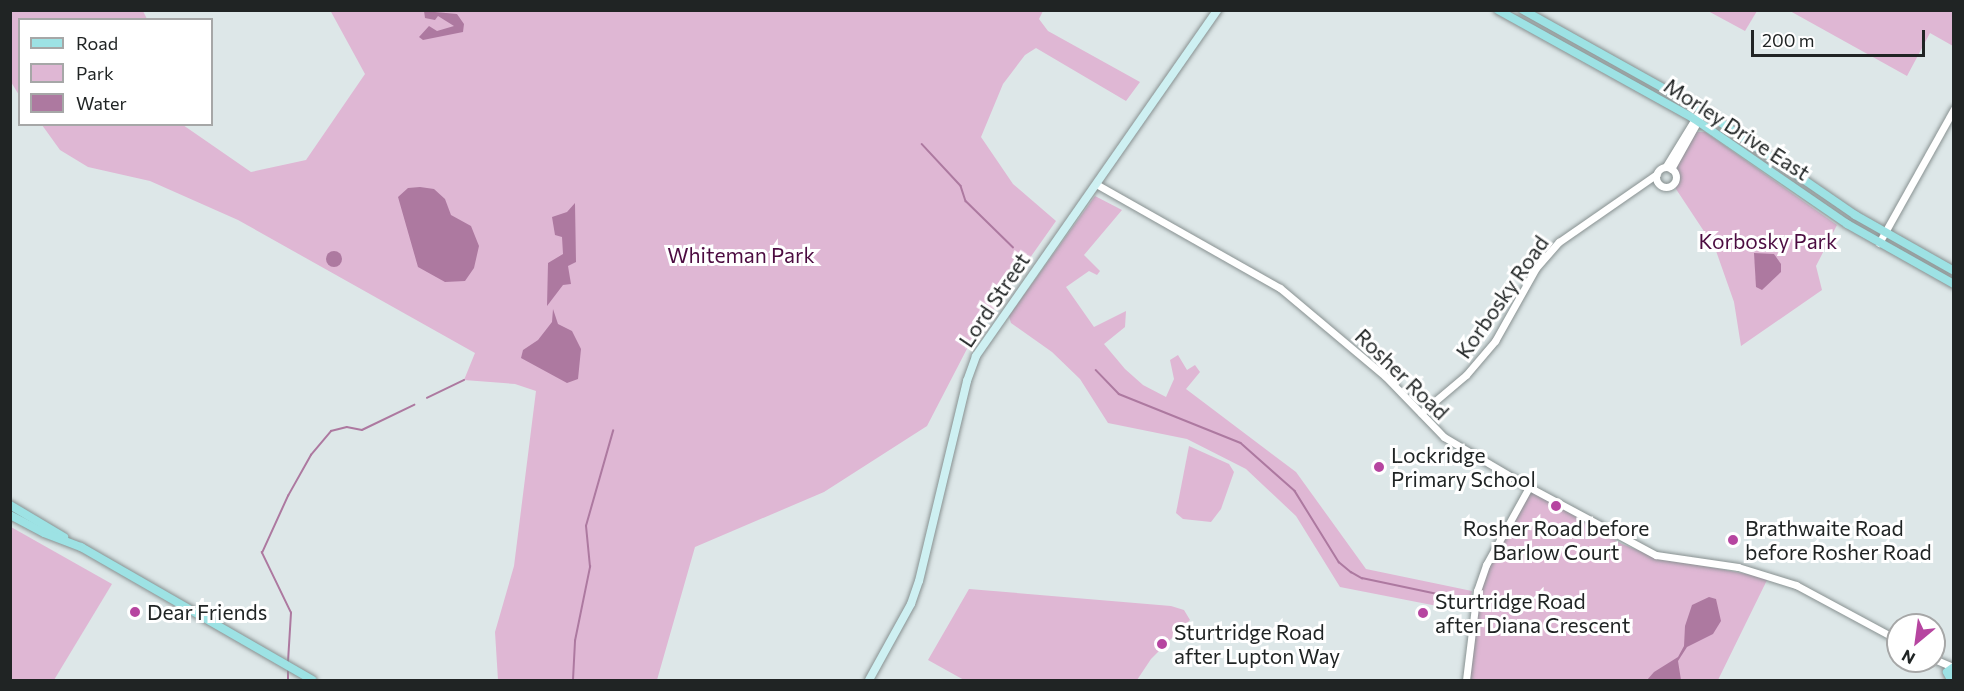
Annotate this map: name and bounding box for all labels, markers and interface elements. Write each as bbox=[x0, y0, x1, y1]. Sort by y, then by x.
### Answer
legend bbox=[18, 18, 213, 126]
scale bar bbox=[1754, 18, 1928, 56]
text: 200 m bbox=[1762, 29, 1815, 51]
text: Road bbox=[76, 32, 118, 54]
text: Park bbox=[76, 62, 114, 84]
street label: Morley Drive East bbox=[1660, 73, 1814, 185]
text: Water bbox=[76, 92, 127, 114]
park label: Korbosky Park bbox=[1699, 228, 1837, 254]
street label: Korbosky Road bbox=[1450, 231, 1554, 363]
park label: Whiteman Park bbox=[667, 242, 815, 268]
street label: Lord Street bbox=[953, 248, 1035, 352]
street label: Rosher Road bbox=[1350, 323, 1454, 425]
place label: Lockridge Primary School bbox=[1391, 442, 1536, 492]
marker: Lockridge Primary School bbox=[1372, 460, 1386, 474]
marker: Rosher Road before Barlow Court bbox=[1549, 499, 1563, 513]
place label: Rosher Road before Barlow Court bbox=[1463, 515, 1649, 565]
place label: Brathwaite Road before Rosher Road bbox=[1745, 515, 1932, 565]
marker: Brathwaite Road before Rosher Road bbox=[1726, 533, 1740, 547]
place label: Sturtridge Road after Diana Crescent bbox=[1435, 588, 1630, 638]
place label: Dear Friends bbox=[147, 599, 267, 625]
marker: Dear Friends bbox=[128, 605, 142, 619]
marker: Sturtridge Road after Diana Crescent bbox=[1416, 606, 1430, 620]
north arrow bbox=[1886, 613, 1946, 673]
place label: Sturtridge Road after Lupton Way bbox=[1174, 619, 1340, 669]
marker: Sturtridge Road after Lupton Way bbox=[1155, 637, 1169, 651]
text: N bbox=[1898, 646, 1918, 669]

